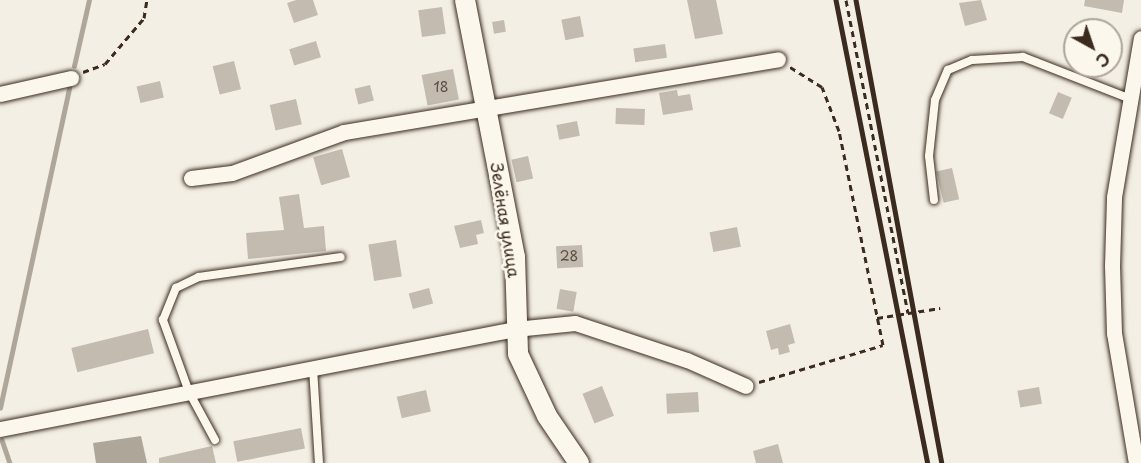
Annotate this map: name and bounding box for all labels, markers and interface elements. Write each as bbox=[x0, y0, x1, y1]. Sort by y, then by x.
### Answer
north arrow bbox=[1063, 18, 1123, 78]
text: С bbox=[1091, 47, 1116, 73]
house number: 18 bbox=[433, 79, 449, 95]
street label: Зелёная улица bbox=[487, 161, 525, 279]
house number: 28 bbox=[560, 248, 578, 264]

